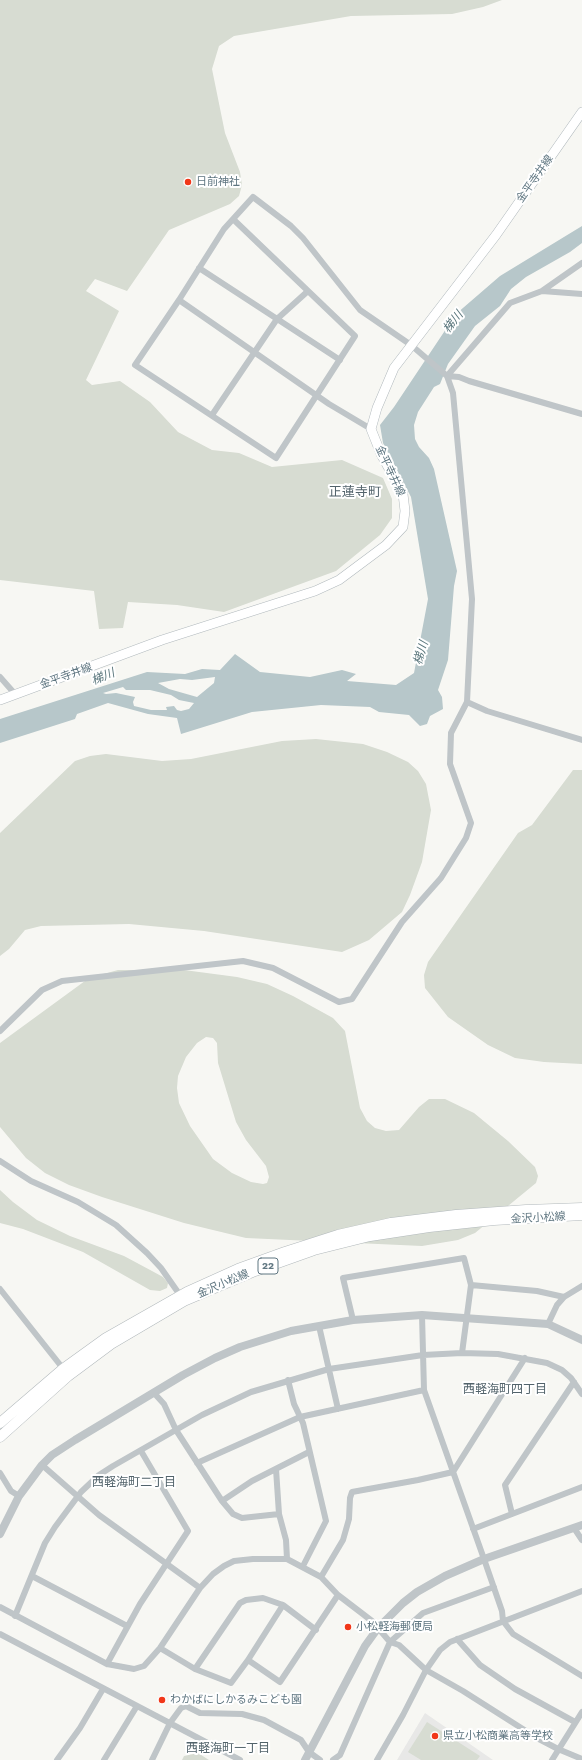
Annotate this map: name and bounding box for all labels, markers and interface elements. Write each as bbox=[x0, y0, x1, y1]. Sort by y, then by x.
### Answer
street label: 金平寺井線 bbox=[514, 153, 556, 205]
place label: 日前神社 bbox=[196, 175, 240, 189]
marker: 日前神社 bbox=[183, 177, 193, 187]
water label: 梯川 bbox=[440, 308, 466, 336]
street label: 金平寺井線 bbox=[372, 443, 408, 499]
district label: 正蓮寺町 bbox=[329, 484, 381, 500]
water label: 梯川 bbox=[411, 639, 431, 667]
street label: 金平寺井線 bbox=[38, 660, 94, 692]
water label: 梯川 bbox=[89, 666, 117, 688]
street label: 金沢小松線 bbox=[510, 1210, 566, 1226]
road number: 22 bbox=[258, 1258, 278, 1274]
street label: 金沢小松線 bbox=[195, 1267, 251, 1301]
district label: 西軽海町四丁目 bbox=[463, 1382, 547, 1396]
district label: 西軽海町二丁目 bbox=[92, 1475, 176, 1489]
place label: 小松軽海郵便局 bbox=[356, 1620, 433, 1634]
marker: 小松軽海郵便局 bbox=[343, 1622, 353, 1632]
place label: わかばにしかるみこども園 bbox=[170, 1693, 302, 1707]
marker: わかばにしかるみこども園 bbox=[157, 1695, 167, 1705]
place label: 県立小松商業高等学校 bbox=[443, 1729, 553, 1743]
marker: 県立小松商業高等学校 bbox=[430, 1731, 440, 1741]
district label: 西軽海町一丁目 bbox=[186, 1741, 270, 1755]

